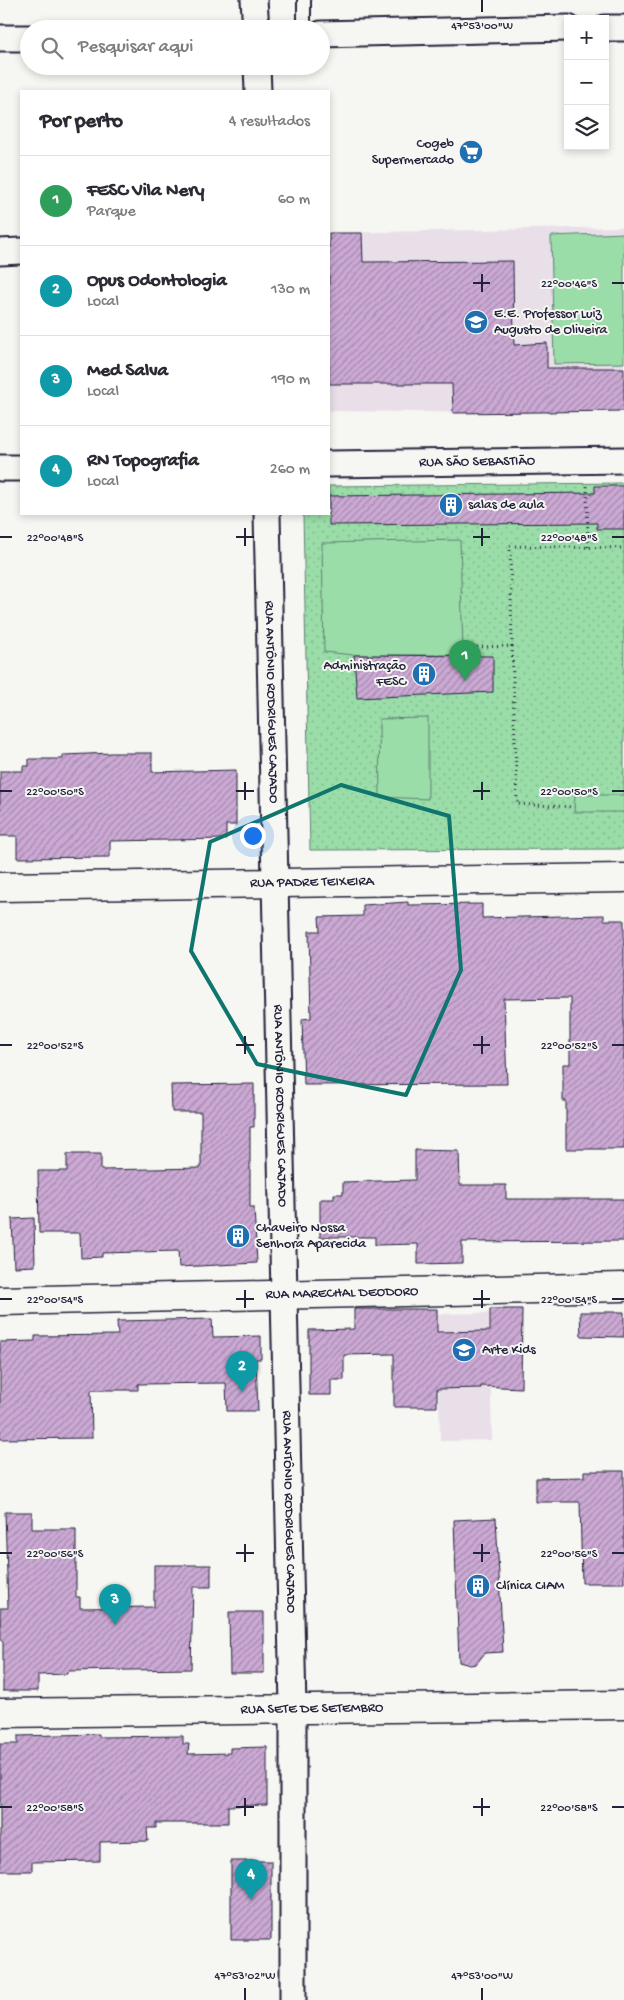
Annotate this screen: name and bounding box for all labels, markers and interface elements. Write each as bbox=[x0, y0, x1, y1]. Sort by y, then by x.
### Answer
map controls bbox=[564, 15, 609, 150]
button: + bbox=[564, 15, 609, 60]
search box bbox=[20, 20, 330, 75]
text: 47°53'00"W bbox=[451, 20, 513, 34]
icon: search bbox=[38, 34, 66, 62]
text: Pesquisar aqui bbox=[78, 36, 193, 59]
button: − bbox=[564, 60, 609, 105]
button: layers bbox=[564, 105, 609, 150]
text: Por perto bbox=[40, 110, 123, 135]
text: 4 resultados bbox=[229, 113, 310, 132]
place label: Cogeb Supermercado bbox=[372, 136, 455, 169]
supermarket icon: Cogeb Supermercado bbox=[458, 139, 484, 165]
text: FESC Vila Nery bbox=[87, 180, 204, 203]
text: 1 bbox=[53, 191, 59, 210]
text: 60 m bbox=[278, 191, 310, 210]
text: Parque bbox=[87, 203, 136, 222]
text: Opus Odontologia bbox=[87, 270, 227, 293]
text: 22°00'46"S bbox=[541, 278, 598, 292]
text: 2 bbox=[52, 281, 60, 300]
text: 130 m bbox=[271, 281, 310, 300]
text: Local bbox=[87, 293, 119, 312]
place label: E.E. Professor Luiz Augusto de Oliveira bbox=[494, 306, 608, 339]
school or university icon: E.E. Professor Luiz Augusto de Oliveira bbox=[463, 309, 489, 335]
text: Med Salva bbox=[87, 360, 168, 383]
text: 3 bbox=[52, 371, 60, 390]
text: 190 m bbox=[271, 371, 310, 390]
text: Local bbox=[87, 383, 119, 402]
text: RN Topografia bbox=[87, 450, 199, 473]
street label: RUA SÃO SEBASTIÃO bbox=[419, 453, 536, 471]
text: 4 bbox=[52, 461, 60, 480]
text: 260 m bbox=[270, 461, 310, 480]
text: Local bbox=[87, 473, 119, 492]
building icon: salas de aula bbox=[438, 492, 464, 518]
place label: salas de aula bbox=[468, 497, 545, 514]
text: 22°00'48"S bbox=[27, 532, 84, 546]
text: 22°00'48"S bbox=[541, 532, 598, 546]
street label: RUA ANTÔNIO RODRIGUES CAJADO bbox=[260, 600, 282, 804]
pin: 1 bbox=[449, 640, 481, 681]
place label: Administração FESC bbox=[323, 658, 407, 691]
building icon: Administração FESC bbox=[411, 661, 437, 687]
text: 22°00'50"S bbox=[26, 786, 84, 800]
text: 22°00'50"S bbox=[540, 786, 598, 800]
your location bbox=[240, 823, 266, 849]
street label: RUA PADRE TEIXEIRA bbox=[250, 873, 375, 892]
street label: RUA ANTÔNIO RODRIGUES CAJADO bbox=[269, 1004, 291, 1208]
text: 22°00'52"S bbox=[27, 1040, 84, 1054]
text: 22°00'52"S bbox=[541, 1040, 598, 1054]
place label: Chaveiro Nossa Senhora Aparecida bbox=[256, 1220, 367, 1253]
building icon: Chaveiro Nossa Senhora Aparecida bbox=[225, 1223, 251, 1249]
street label: RUA MARECHAL DEODORO bbox=[265, 1283, 419, 1304]
text: 22°00'54"S bbox=[27, 1294, 84, 1308]
text: 22°00'54"S bbox=[541, 1294, 598, 1308]
school or university icon: Arte Kids bbox=[451, 1337, 477, 1363]
place label: Arte Kids bbox=[482, 1342, 536, 1359]
pin: 2 bbox=[226, 1351, 258, 1392]
street label: RUA ANTÔNIO RODRIGUES CAJADO bbox=[278, 1410, 299, 1614]
text: 22°00'56"S bbox=[27, 1548, 84, 1562]
text: 22°00'56"S bbox=[541, 1548, 598, 1562]
building icon: Clínica CIAM bbox=[465, 1573, 491, 1599]
place label: Clínica CIAM bbox=[496, 1578, 564, 1595]
pin: 3 bbox=[99, 1584, 131, 1625]
street label: RUA SETE DE SETEMBRO bbox=[240, 1700, 384, 1718]
text: 22°00'58"S bbox=[26, 1802, 84, 1816]
text: 22°00'58"S bbox=[540, 1802, 598, 1816]
pin: 4 bbox=[235, 1859, 267, 1900]
text: 47°53'02"W bbox=[215, 1970, 275, 1984]
text: 47°53'00"W bbox=[451, 1970, 513, 1984]

